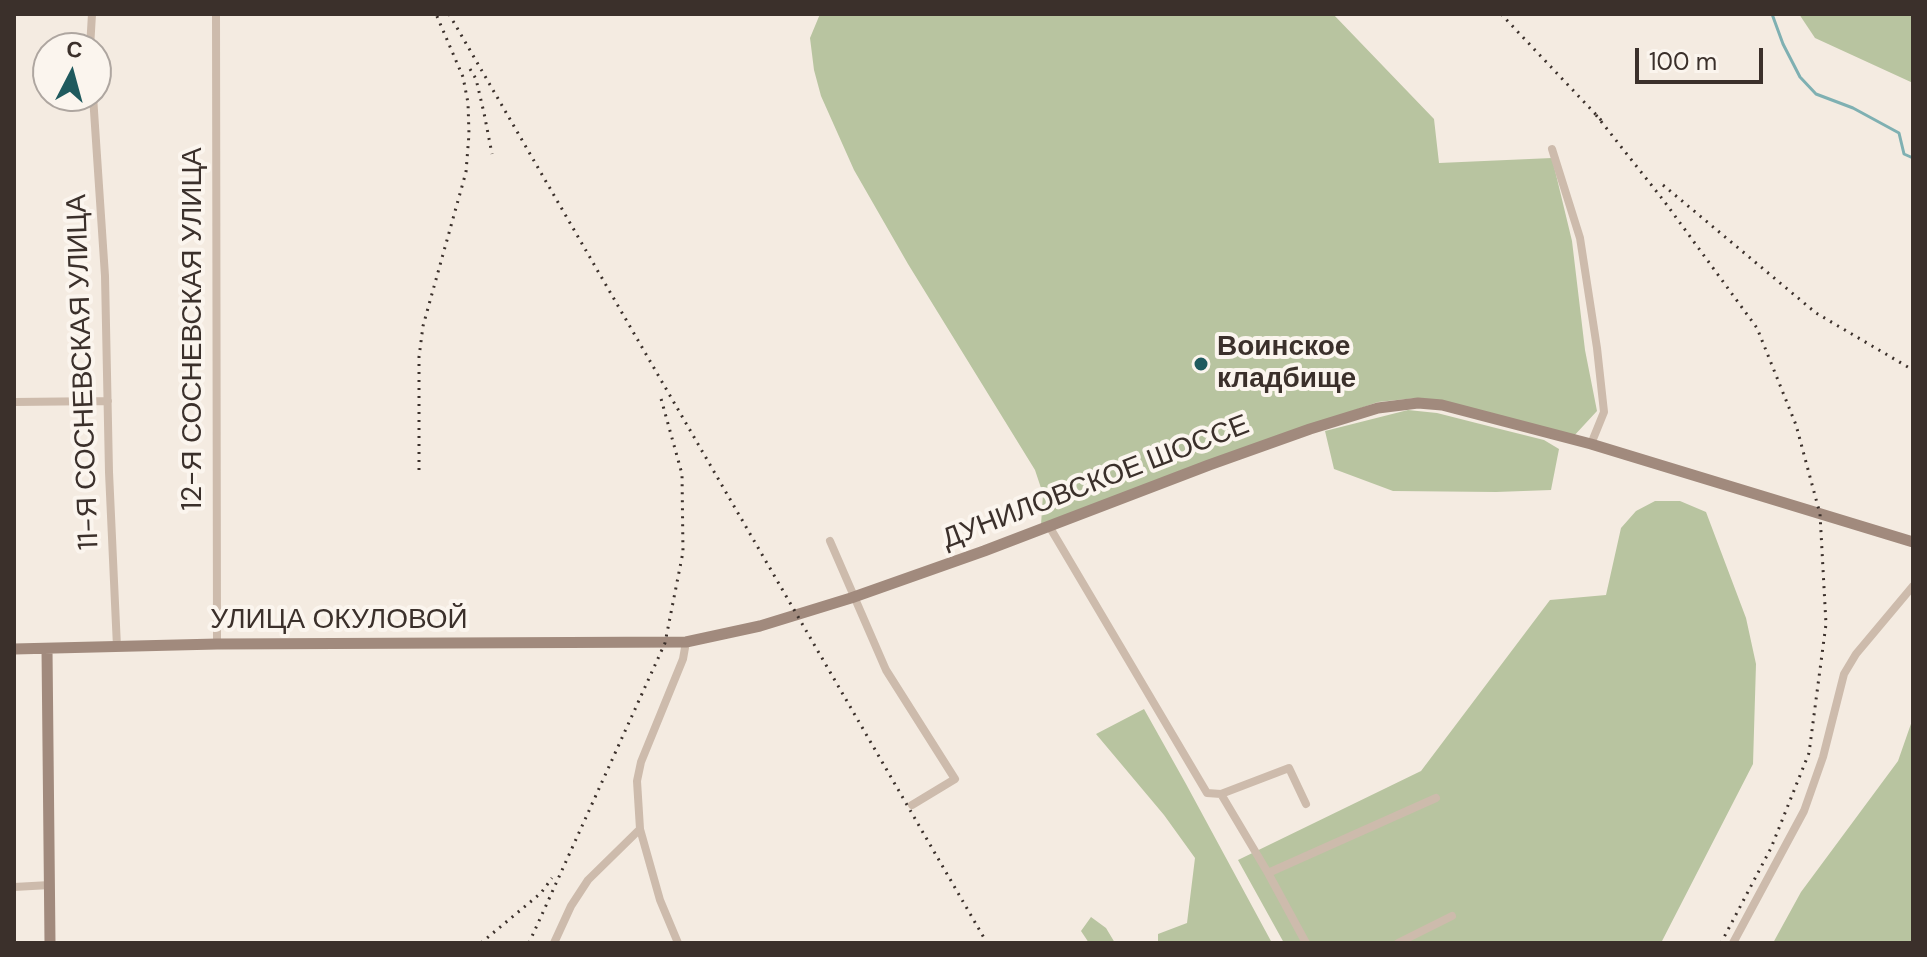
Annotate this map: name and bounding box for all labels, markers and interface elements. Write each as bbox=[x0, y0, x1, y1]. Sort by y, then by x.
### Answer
north arrow bbox=[32, 32, 112, 112]
scale bar bbox=[1639, 32, 1767, 82]
text: С bbox=[65, 34, 84, 65]
text: 100 m bbox=[1649, 46, 1717, 77]
street label: 12-Я СОСНЕВСКАЯ УЛИЦА bbox=[177, 147, 211, 511]
street label: 11-Я СОСНЕВСКАЯ УЛИЦА bbox=[61, 193, 107, 551]
place label: Воинское кладбище bbox=[1217, 331, 1356, 397]
marker: Воинское кладбище bbox=[1192, 355, 1210, 373]
street label: ДУНИЛОВСКОЕ ШОССЕ bbox=[938, 409, 1254, 557]
street label: УЛИЦА ОКУЛОВОЙ bbox=[210, 604, 468, 638]

